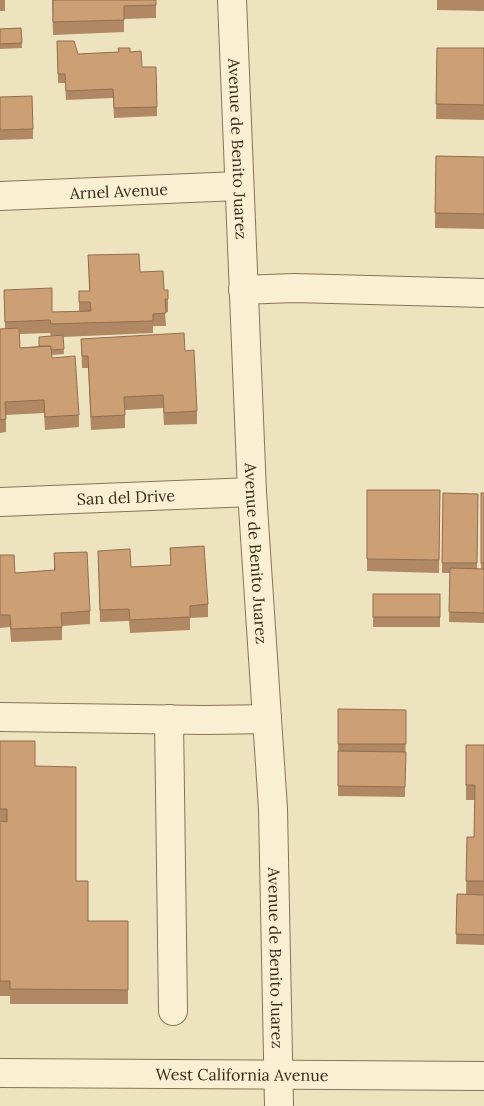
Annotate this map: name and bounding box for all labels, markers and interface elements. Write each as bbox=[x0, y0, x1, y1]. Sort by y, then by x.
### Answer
street label: Avenue de Benito Juarez bbox=[224, 57, 252, 240]
street label: Arnel Avenue bbox=[68, 179, 169, 203]
street label: Avenue de Benito Juarez bbox=[241, 461, 272, 645]
street label: San del Drive bbox=[76, 485, 176, 509]
street label: Avenue de Benito Juarez bbox=[264, 866, 288, 1049]
street label: West California Avenue bbox=[156, 1064, 329, 1085]

